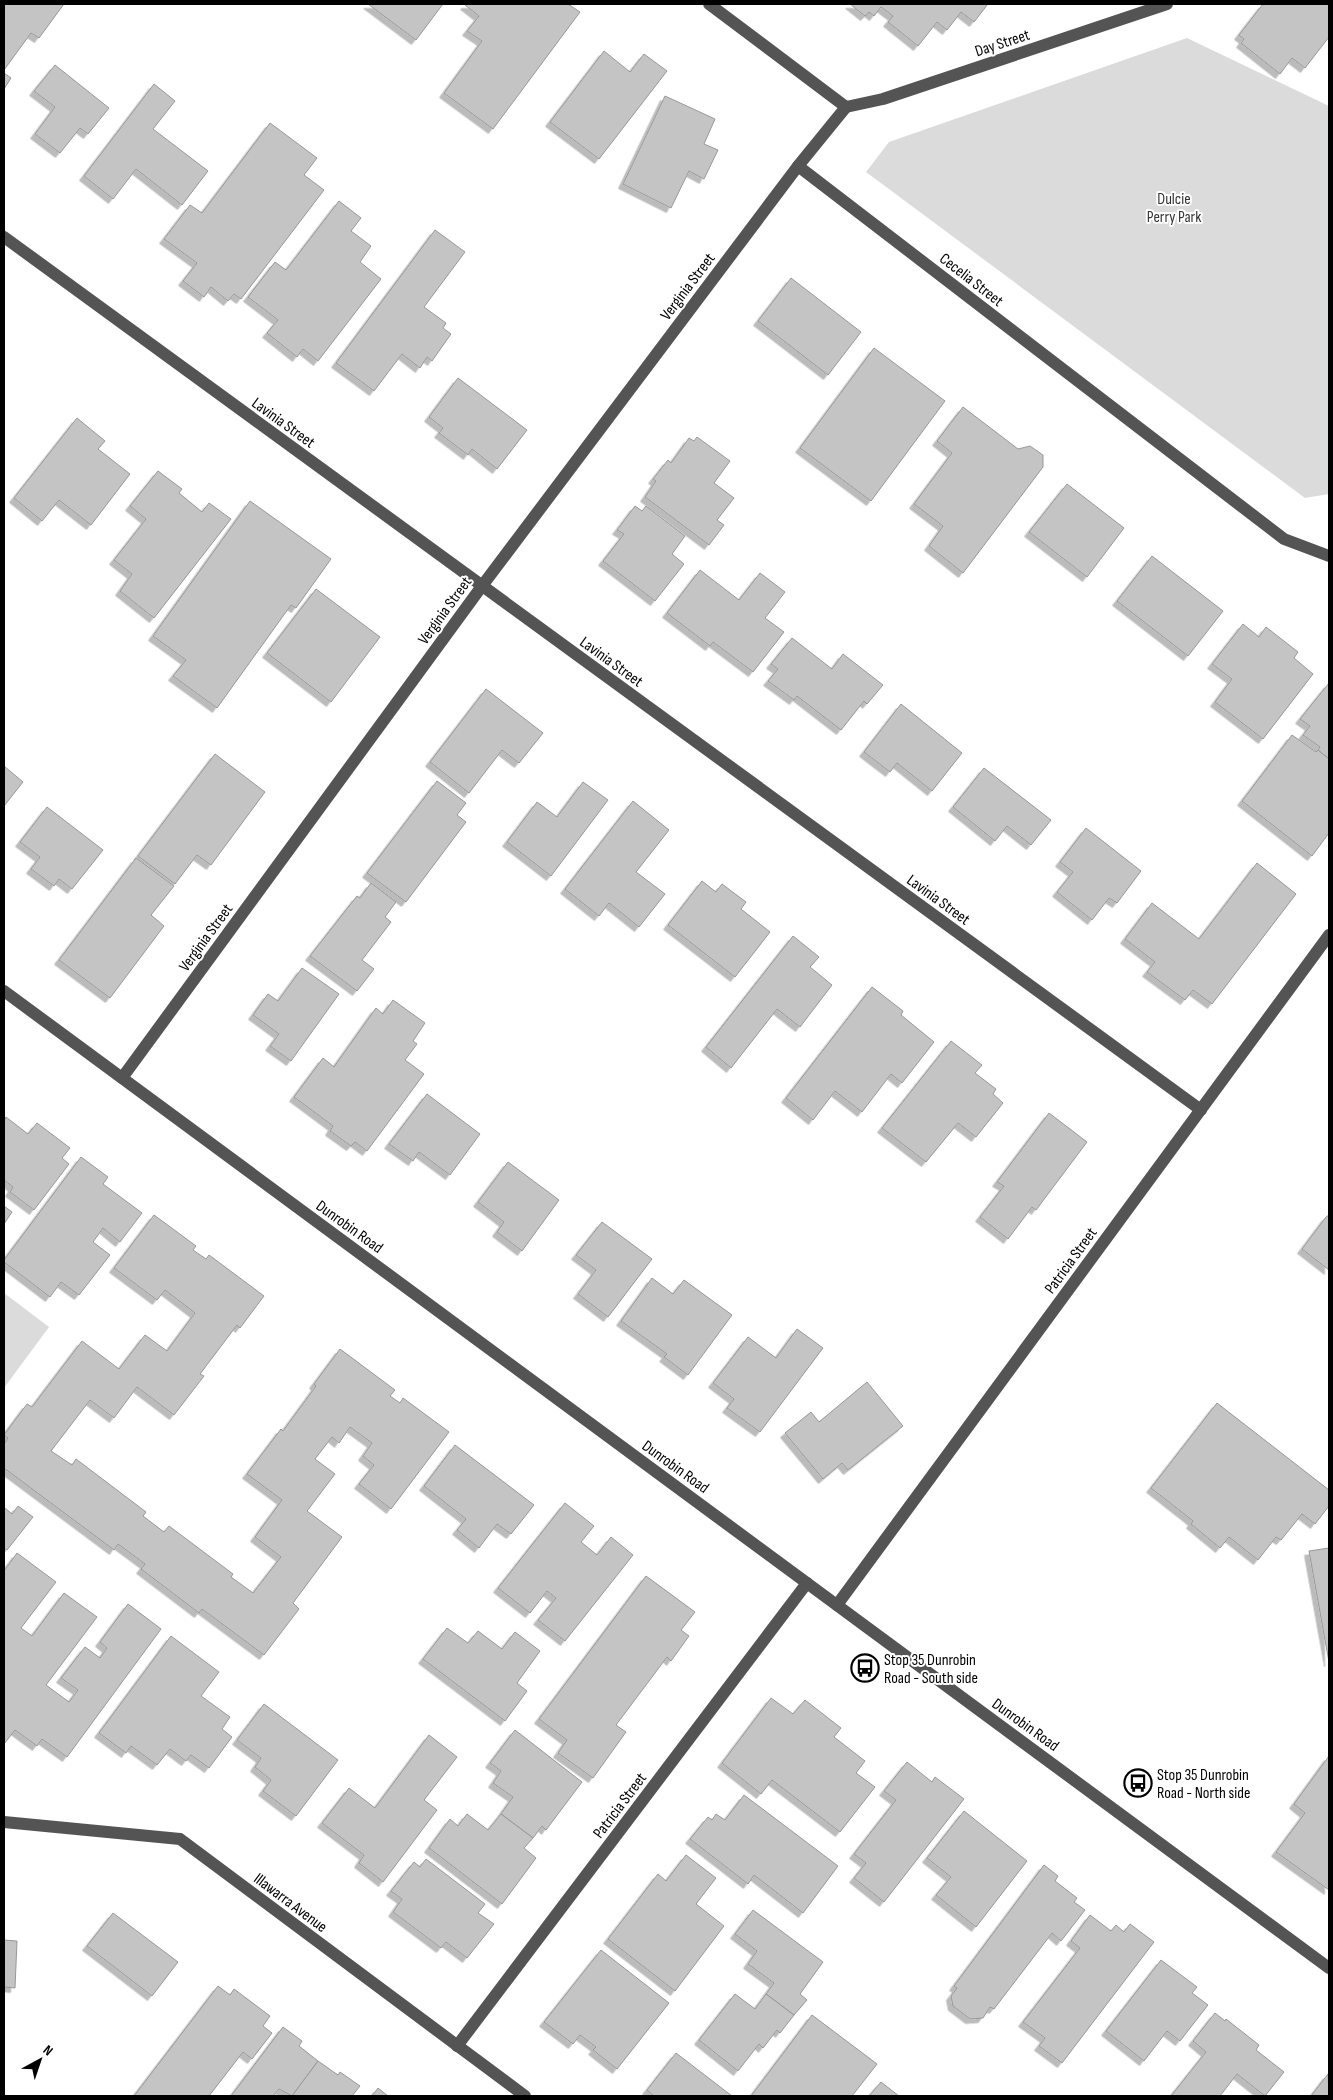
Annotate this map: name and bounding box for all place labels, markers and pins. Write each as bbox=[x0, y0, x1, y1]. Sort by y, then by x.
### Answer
place label: Stop 35 Dunrobin Road - South side bbox=[884, 1651, 978, 1688]
bus stop icon: Stop 35 Dunrobin Road - South side bbox=[850, 1653, 880, 1683]
place label: Stop 35 Dunrobin Road - North side bbox=[1157, 1766, 1250, 1803]
bus stop icon: Stop 35 Dunrobin Road - North side bbox=[1123, 1768, 1153, 1798]

